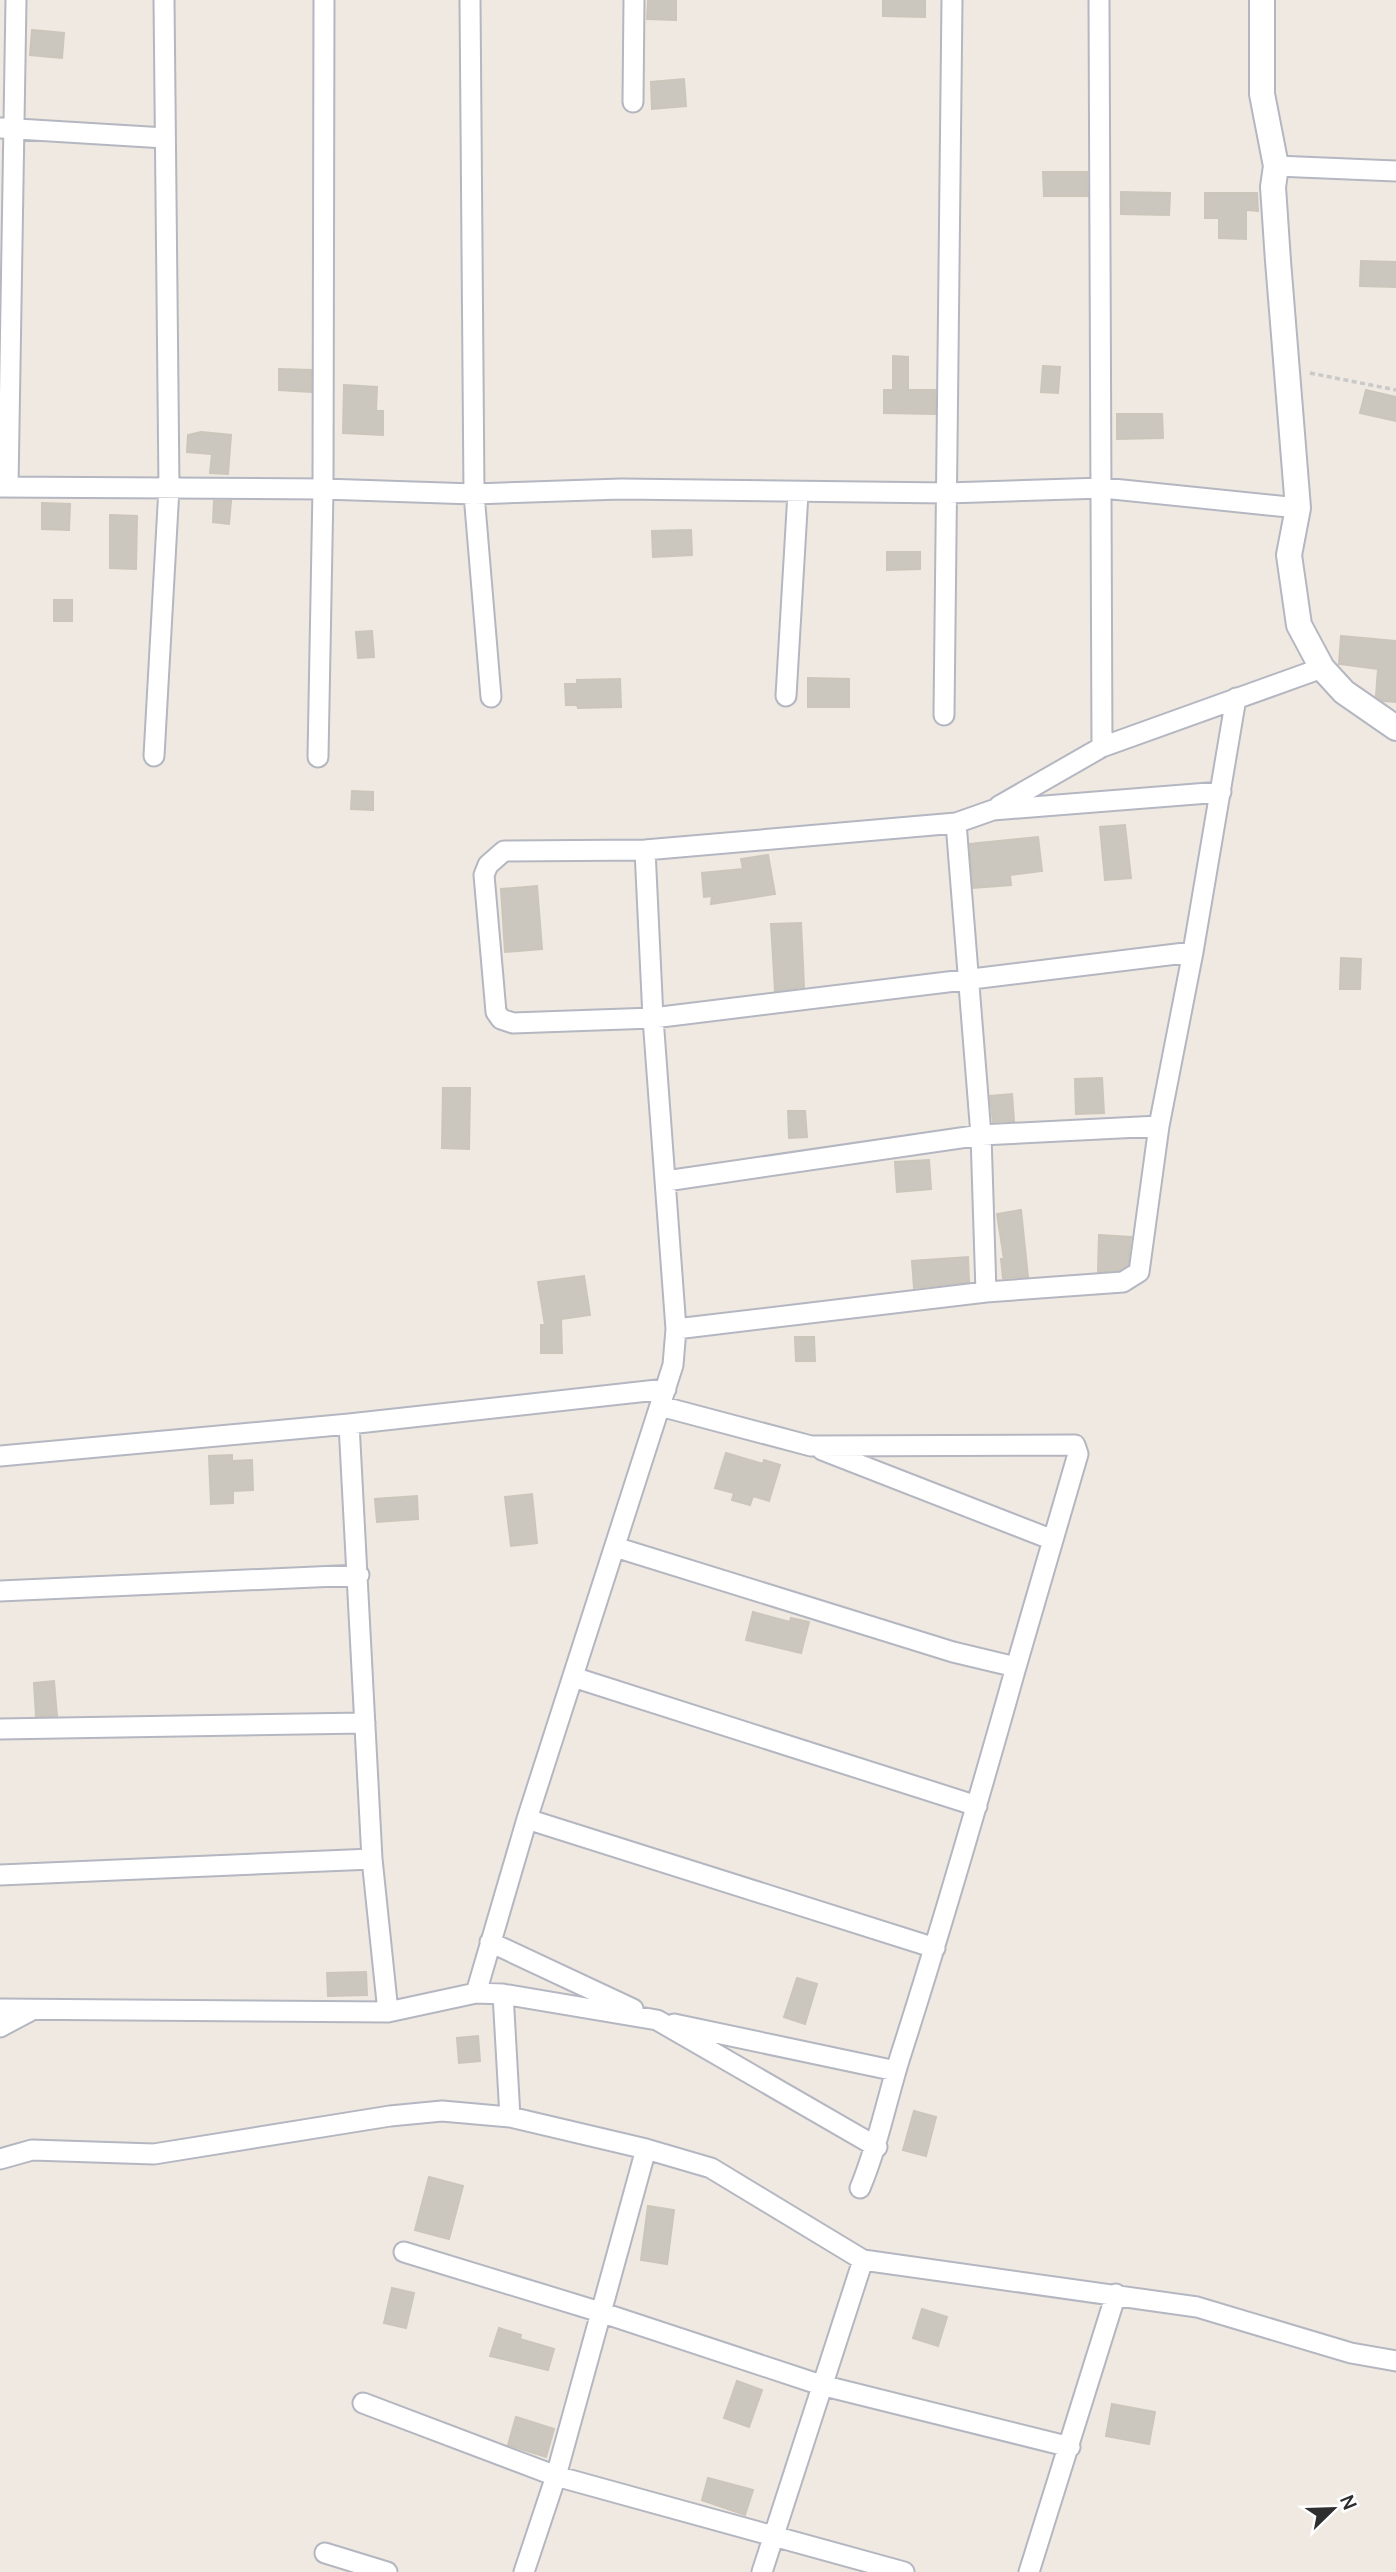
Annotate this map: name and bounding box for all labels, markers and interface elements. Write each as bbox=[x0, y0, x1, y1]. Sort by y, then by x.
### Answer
north arrow bbox=[1298, 2474, 1368, 2544]
text: N bbox=[1334, 2491, 1363, 2514]

